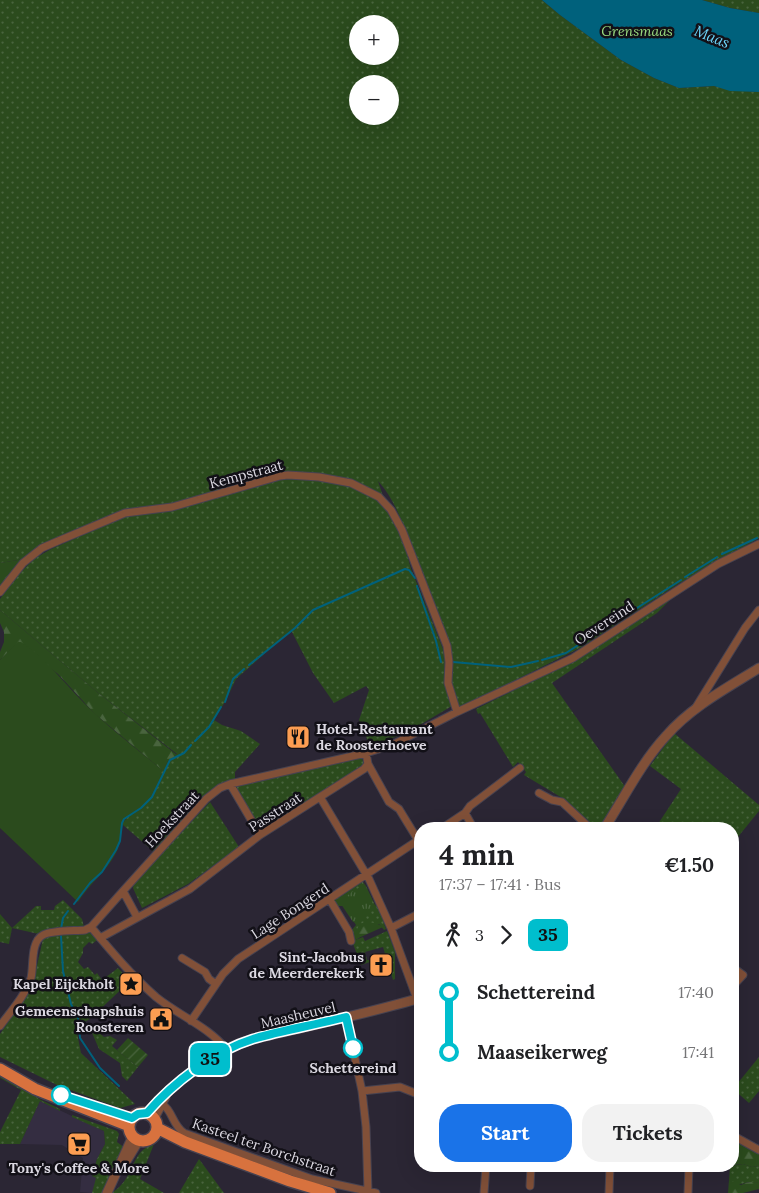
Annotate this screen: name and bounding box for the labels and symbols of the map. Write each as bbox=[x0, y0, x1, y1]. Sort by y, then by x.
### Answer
water label: Maas bbox=[692, 21, 733, 52]
park label: Grensmaas bbox=[601, 22, 673, 40]
street label: Kempstraat bbox=[207, 455, 285, 492]
street label: Oevereind bbox=[571, 597, 637, 649]
place label: Hotel-Restaurant de Roosterhoeve bbox=[316, 720, 433, 754]
restaurant icon: Hotel-Restaurant de Roosterhoeve bbox=[285, 724, 311, 750]
street label: Hoekstraat bbox=[141, 786, 203, 851]
street label: Passtraat bbox=[245, 788, 305, 836]
street label: Lage Bongerd bbox=[248, 879, 332, 943]
place label: Sint-Jacobus de Meerderekerk bbox=[249, 948, 365, 982]
church icon: Sint-Jacobus de Meerderekerk bbox=[368, 952, 394, 978]
place icon: Kapel Eijckholt bbox=[118, 971, 144, 997]
place label: Kapel Eijckholt bbox=[13, 975, 114, 993]
street label: Maasheuvel bbox=[259, 998, 337, 1032]
place label: Gemeenschapshuis Roosteren bbox=[15, 1002, 144, 1036]
public building icon: Gemeenschapshuis Roosteren bbox=[148, 1006, 174, 1032]
marker: Schettereind bbox=[343, 1038, 363, 1058]
line badge: 35 bbox=[188, 1043, 232, 1075]
place label: Schettereind bbox=[310, 1059, 396, 1077]
unlabelled marker bbox=[51, 1085, 71, 1105]
street label: Kasteel ter Borchstraat bbox=[190, 1114, 339, 1180]
supermarket icon: Tony's Coffee & More bbox=[66, 1131, 92, 1157]
place label: Tony's Coffee & More bbox=[9, 1159, 150, 1177]

